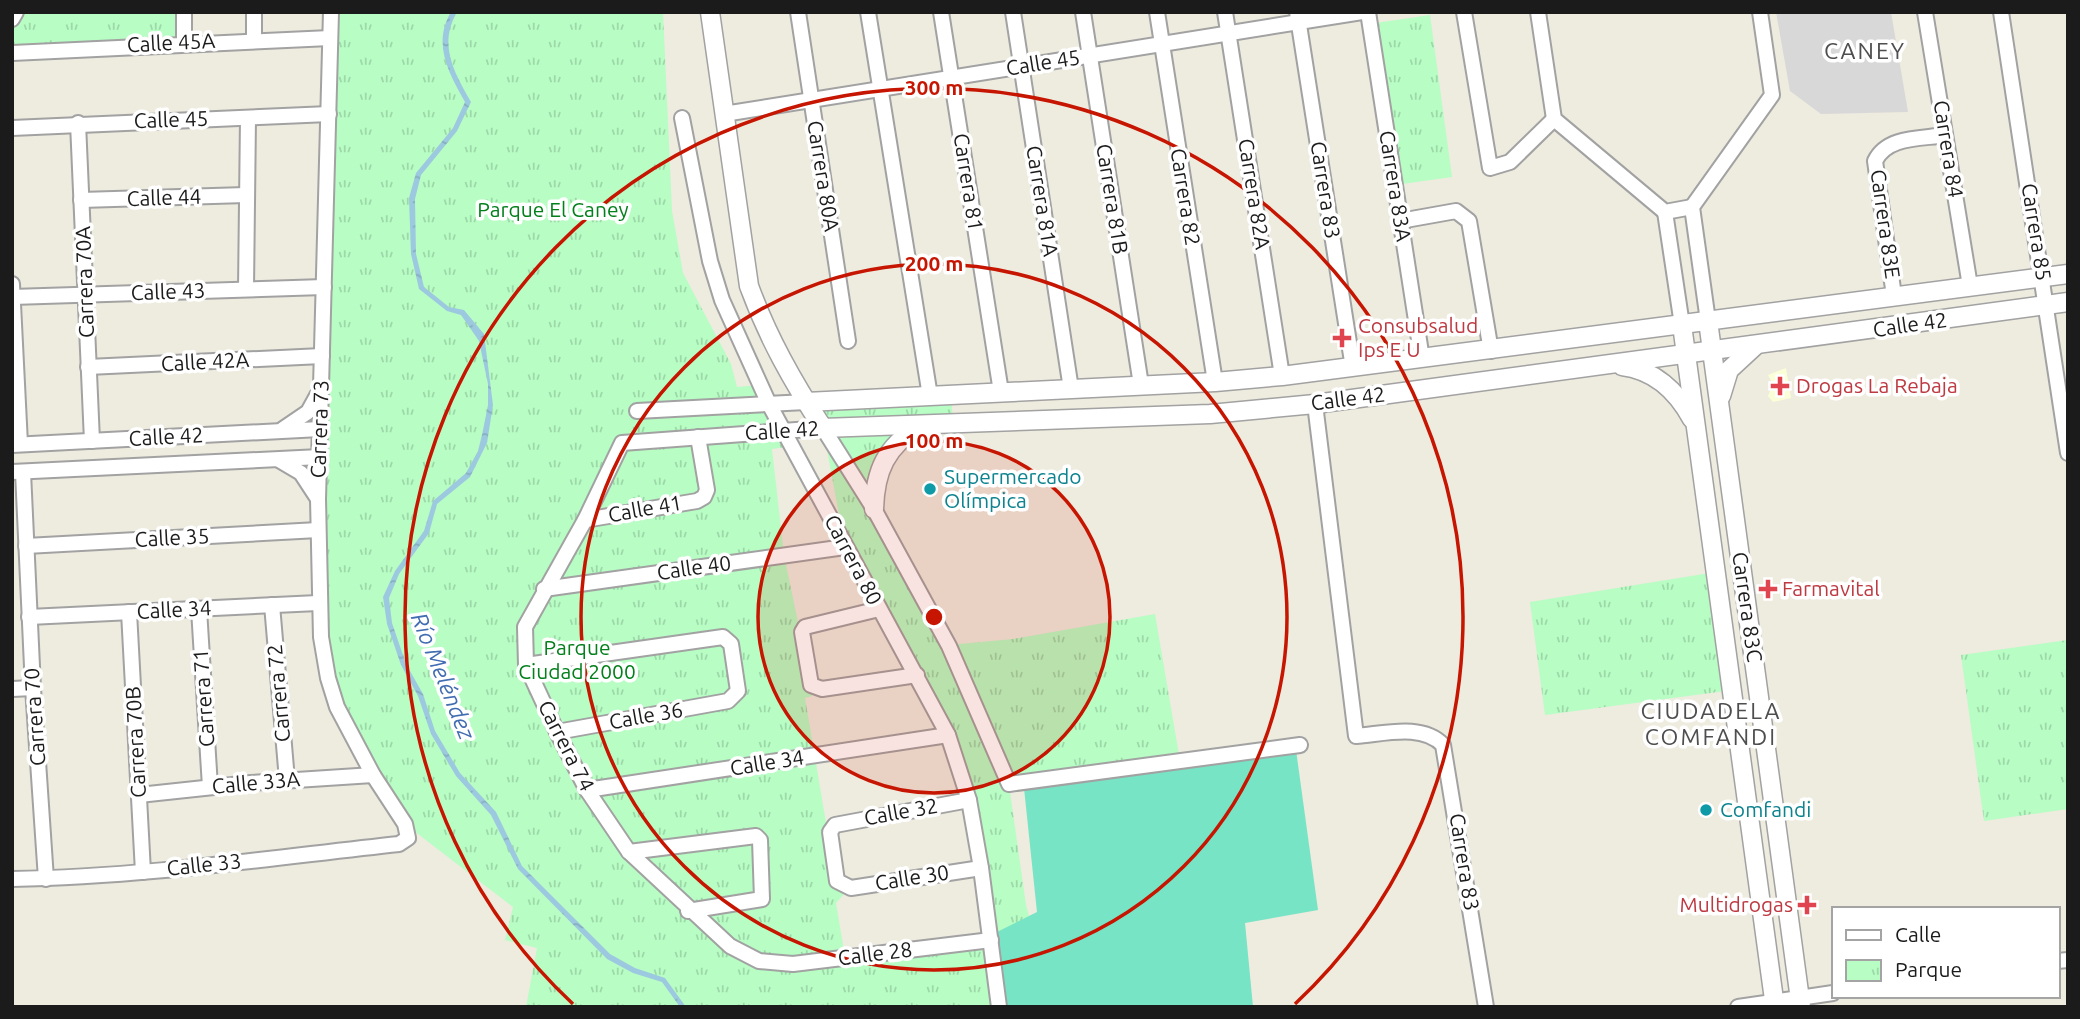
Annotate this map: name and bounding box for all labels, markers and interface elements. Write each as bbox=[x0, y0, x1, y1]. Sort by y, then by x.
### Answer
street label: Calle 45A bbox=[126, 28, 216, 56]
district label: CANEY bbox=[1824, 38, 1906, 63]
street label: Calle 45 bbox=[1004, 44, 1082, 80]
text: 300 m bbox=[905, 75, 963, 99]
street label: Carrera 84 bbox=[1929, 98, 1969, 199]
street label: Calle 45 bbox=[133, 106, 209, 132]
street label: Carrera 80A bbox=[803, 119, 845, 233]
street label: Carrera 83A bbox=[1375, 129, 1417, 243]
street label: Carrera 81 bbox=[949, 131, 989, 232]
street label: Carrera 82A bbox=[1234, 137, 1276, 251]
street label: Carrera 83 bbox=[1306, 139, 1346, 240]
street label: Carrera 81B bbox=[1092, 142, 1134, 256]
street label: Carrera 81A bbox=[1022, 144, 1064, 258]
street label: Carrera 82 bbox=[1166, 146, 1206, 247]
street label: Carrera 83E bbox=[1866, 168, 1906, 280]
street label: Carrera 85 bbox=[2017, 181, 2057, 282]
street label: Calle 44 bbox=[126, 184, 202, 210]
park label: Parque El Caney bbox=[477, 197, 629, 221]
street label: Carrera 70A bbox=[70, 225, 98, 338]
text: 200 m bbox=[905, 251, 963, 275]
street label: Calle 43 bbox=[130, 278, 206, 304]
street label: Calle 42 bbox=[1871, 307, 1949, 341]
place label: Consubsalud Ips E U bbox=[1358, 313, 1478, 361]
marker: Consubsalud Ips E U bbox=[1332, 328, 1352, 348]
street label: Calle 42A bbox=[160, 347, 250, 375]
place label: Drogas La Rebaja bbox=[1796, 373, 1958, 397]
marker: Drogas La Rebaja bbox=[1770, 376, 1790, 396]
street label: Carrera 73 bbox=[305, 379, 333, 479]
street label: Calle 42 bbox=[1309, 382, 1386, 414]
street label: Calle 42 bbox=[744, 415, 820, 445]
street label: Calle 42 bbox=[128, 422, 204, 450]
text: 100 m bbox=[905, 428, 963, 452]
place label: Supermercado Olímpica bbox=[944, 464, 1082, 512]
marker: Supermercado Olímpica bbox=[922, 481, 938, 497]
street label: Calle 41 bbox=[606, 490, 684, 526]
street label: Carrera 80 bbox=[820, 510, 888, 609]
street label: Calle 35 bbox=[134, 523, 210, 551]
street label: Calle 40 bbox=[655, 550, 733, 584]
street label: Carrera 83C bbox=[1728, 550, 1768, 664]
place label: Farmavital bbox=[1782, 576, 1880, 600]
marker: Farmavital bbox=[1760, 581, 1776, 597]
street label: Calle 34 bbox=[136, 595, 212, 623]
centre of rings bbox=[922, 605, 946, 629]
water label: Río Meléndez bbox=[407, 609, 481, 744]
park label: Parque Ciudad 2000 bbox=[518, 635, 636, 683]
street label: Carrera 72 bbox=[262, 643, 294, 743]
street label: Carrera 71 bbox=[188, 648, 218, 748]
street label: Carrera 70 bbox=[19, 667, 49, 767]
street label: Carrera 70B bbox=[120, 686, 150, 798]
street label: Carrera 74 bbox=[534, 696, 600, 795]
street label: Calle 36 bbox=[607, 697, 685, 733]
district label: CIUDADELA COMFANDI bbox=[1640, 698, 1782, 749]
street label: Calle 34 bbox=[728, 744, 806, 780]
street label: Calle 33A bbox=[211, 766, 301, 798]
street label: Calle 32 bbox=[862, 793, 940, 829]
place label: Comfandi bbox=[1720, 797, 1811, 821]
marker: Comfandi bbox=[1698, 802, 1714, 818]
street label: Carrera 83 bbox=[1445, 811, 1485, 912]
street label: Calle 33 bbox=[165, 848, 242, 880]
street label: Calle 30 bbox=[873, 859, 951, 895]
place label: Multidrogas bbox=[1679, 892, 1793, 916]
marker: Multidrogas bbox=[1799, 897, 1815, 913]
legend bbox=[1832, 907, 2059, 998]
text: Calle bbox=[1895, 922, 1941, 946]
street label: Calle 28 bbox=[836, 937, 913, 969]
text: Parque bbox=[1895, 957, 1962, 981]

